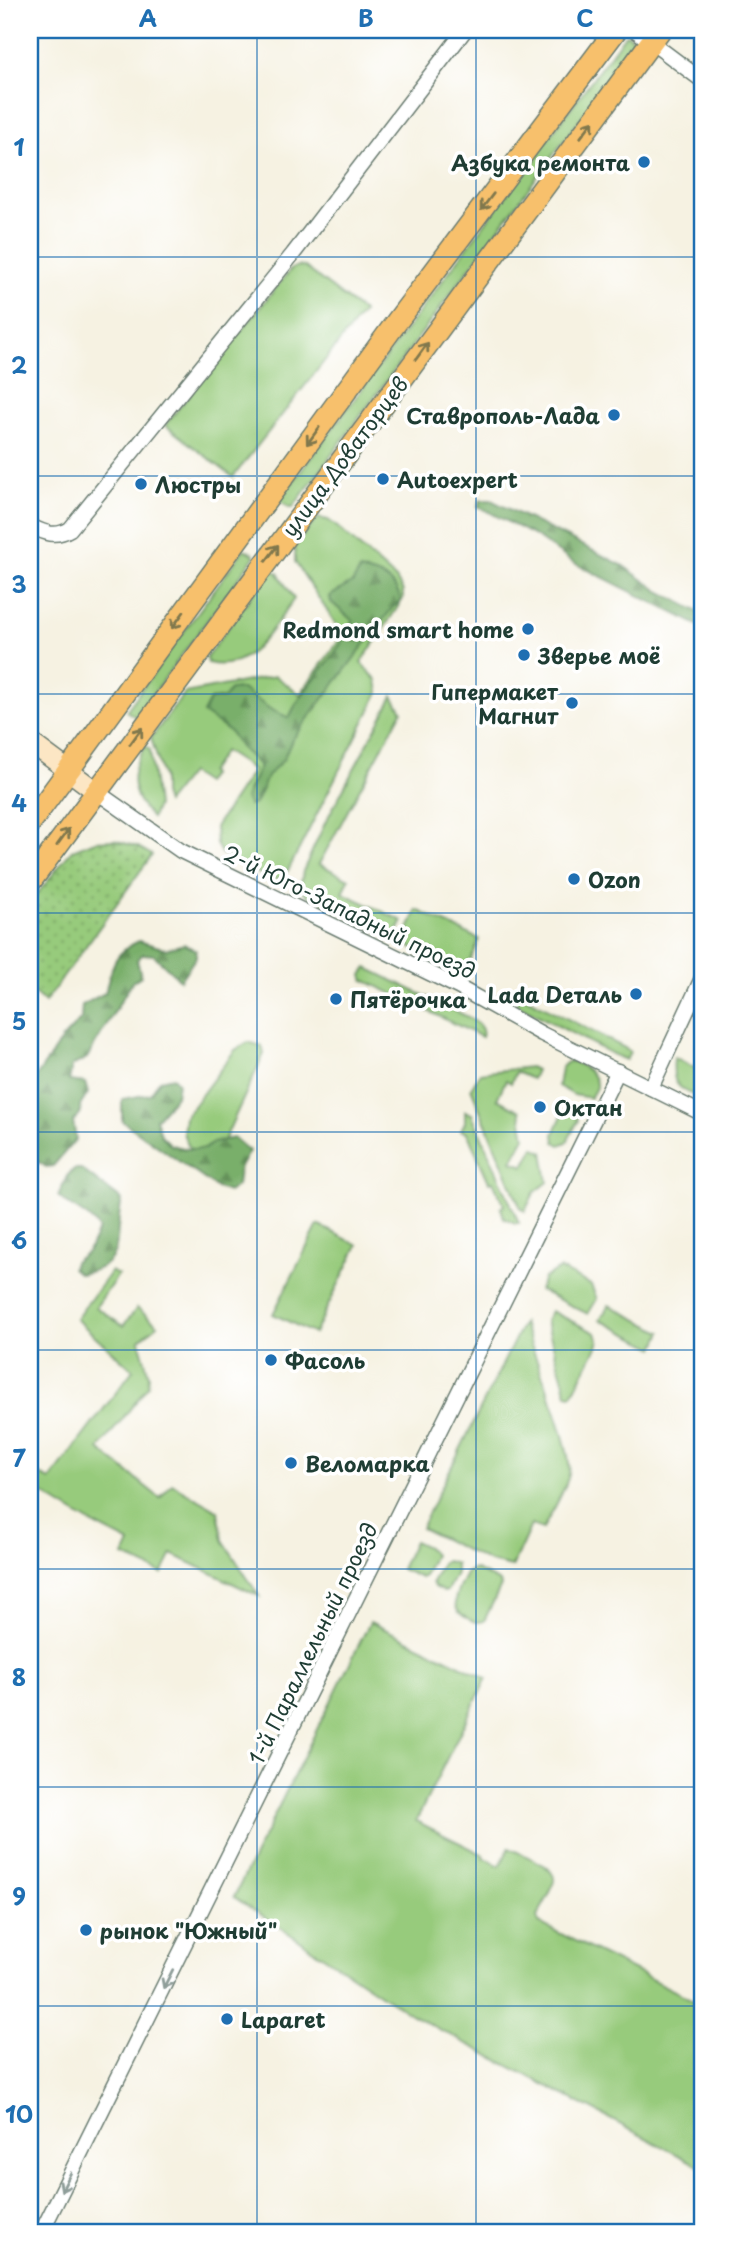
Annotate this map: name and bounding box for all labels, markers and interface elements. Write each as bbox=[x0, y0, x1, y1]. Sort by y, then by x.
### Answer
text: A bbox=[139, 0, 157, 35]
text: B bbox=[358, 0, 374, 35]
text: C bbox=[576, 0, 594, 35]
one-way arrow bbox=[579, 120, 594, 139]
text: 1 bbox=[14, 129, 25, 164]
place label: Азбука ремонта bbox=[451, 146, 631, 178]
marker: Азбука ремонта bbox=[636, 154, 652, 170]
one-way arrow bbox=[480, 192, 494, 211]
one-way arrow bbox=[415, 342, 429, 361]
text: 2 bbox=[11, 347, 27, 382]
street label: улица Доваторцев bbox=[273, 369, 415, 543]
place label: Ставрополь-Лада bbox=[406, 399, 600, 431]
marker: Ставрополь-Лада bbox=[606, 407, 622, 423]
one-way arrow bbox=[306, 426, 320, 445]
place label: Autoexpert bbox=[397, 463, 518, 495]
place label: Люстры bbox=[155, 468, 241, 500]
marker: Autoexpert bbox=[375, 471, 391, 487]
marker: Люстры bbox=[133, 476, 149, 492]
one-way arrow bbox=[264, 545, 279, 563]
text: 3 bbox=[11, 566, 27, 601]
one-way arrow bbox=[171, 610, 186, 629]
place label: Redmond smart home bbox=[282, 613, 514, 645]
marker: Redmond smart home bbox=[520, 621, 536, 637]
place label: Зверье моё bbox=[537, 639, 660, 671]
marker: Зверье моё bbox=[516, 647, 532, 663]
place label: Гипермакет Магнит bbox=[431, 675, 559, 731]
marker: Гипермакет Магнит bbox=[564, 695, 580, 711]
one-way arrow bbox=[129, 727, 144, 746]
text: 4 bbox=[11, 785, 27, 820]
one-way arrow bbox=[56, 828, 71, 847]
street label: 2-й Юго-Западный проезд bbox=[219, 836, 481, 986]
place label: Ozon bbox=[588, 863, 641, 895]
marker: Ozon bbox=[566, 871, 582, 887]
place label: Lada Dеталь bbox=[487, 978, 622, 1010]
place label: Пятёрочка bbox=[350, 983, 467, 1015]
marker: Lada Dеталь bbox=[628, 986, 644, 1002]
marker: Пятёрочка bbox=[328, 991, 344, 1007]
text: 5 bbox=[12, 1003, 26, 1038]
place label: Октан bbox=[554, 1091, 623, 1123]
marker: Октан bbox=[532, 1099, 548, 1115]
text: 6 bbox=[11, 1222, 27, 1257]
place label: Фасоль bbox=[285, 1344, 365, 1376]
marker: Фасоль bbox=[263, 1352, 279, 1368]
text: 7 bbox=[12, 1440, 26, 1475]
place label: Веломарка bbox=[305, 1447, 430, 1479]
marker: Веломарка bbox=[283, 1455, 299, 1471]
street label: 1-й Параллельный проезд bbox=[239, 1517, 385, 1769]
text: 8 bbox=[12, 1659, 26, 1694]
text: 9 bbox=[12, 1878, 26, 1913]
place label: рынок "Южный" bbox=[100, 1914, 277, 1946]
marker: рынок "Южный" bbox=[78, 1922, 94, 1938]
one-way arrow bbox=[160, 1968, 174, 1988]
place label: Laparet bbox=[241, 2003, 326, 2035]
marker: Laparet bbox=[219, 2011, 235, 2027]
text: 10 bbox=[5, 2096, 33, 2131]
one-way arrow bbox=[59, 2171, 73, 2192]

